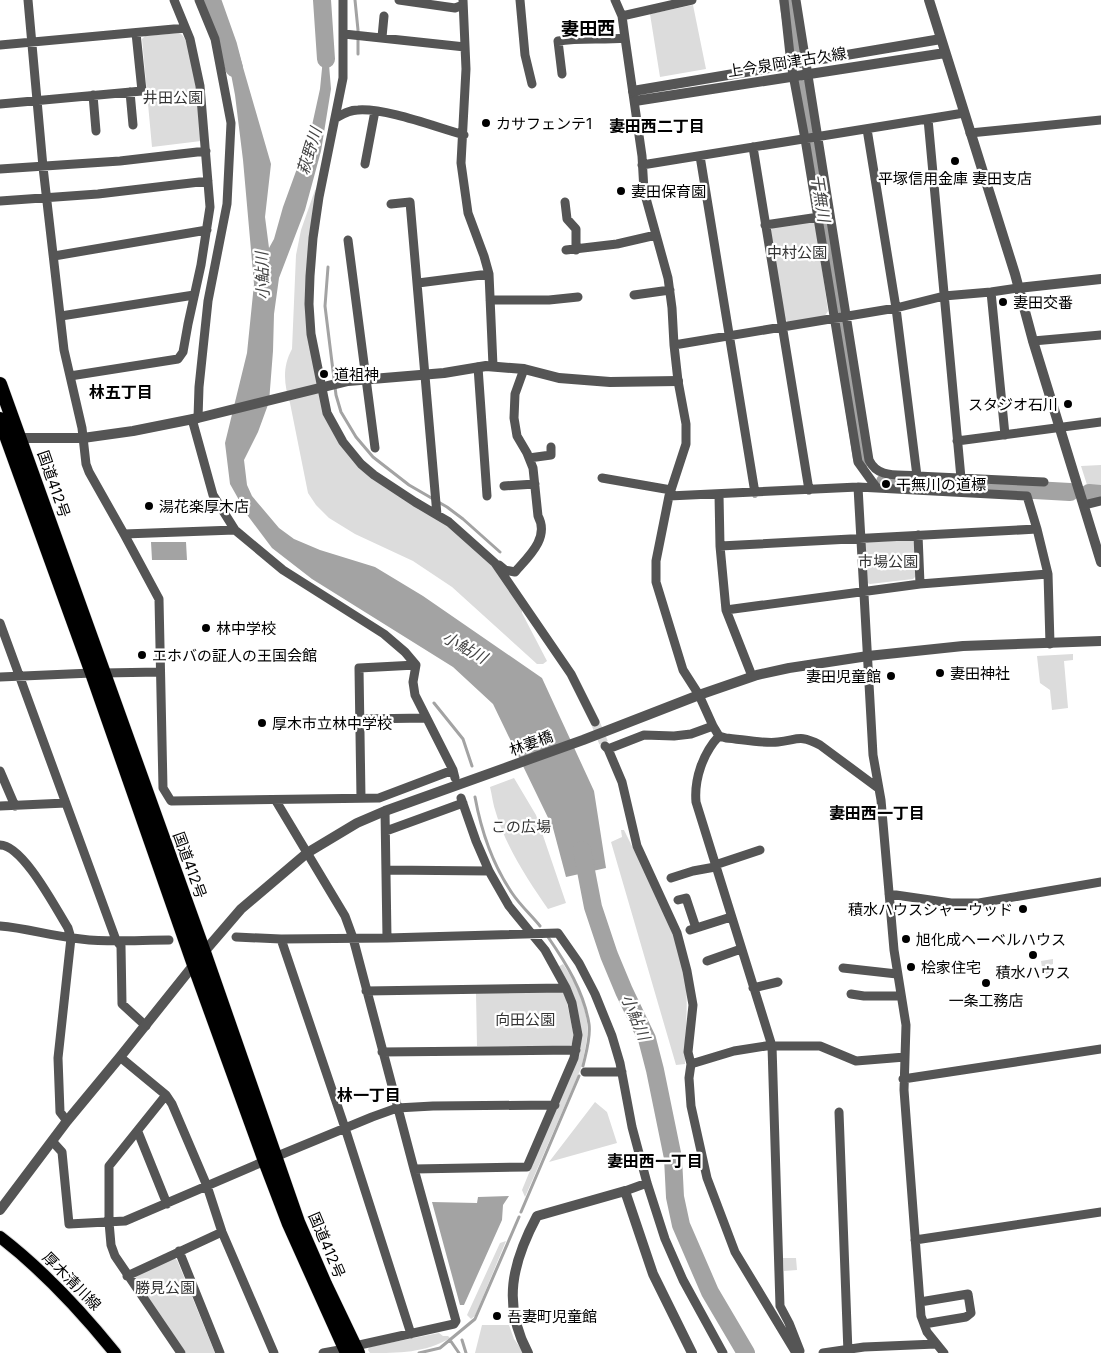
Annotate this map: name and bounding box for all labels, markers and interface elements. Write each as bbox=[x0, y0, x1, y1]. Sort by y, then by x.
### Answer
district label: 妻田西 bbox=[561, 18, 615, 39]
street label: 上今泉岡津古久線 bbox=[726, 43, 848, 81]
park label: 井田公園 bbox=[143, 88, 203, 107]
place label: カサフェンテ1 bbox=[496, 114, 592, 133]
district label: 妻田西二丁目 bbox=[609, 116, 705, 136]
marker: カサフェンテ1 bbox=[480, 117, 492, 129]
water label: 萩野川 bbox=[292, 123, 326, 177]
marker: 平塚信用金庫 妻田支店 bbox=[949, 155, 961, 167]
place label: 平塚信用金庫 妻田支店 bbox=[878, 169, 1032, 188]
water label: 干無川 bbox=[807, 173, 835, 225]
place label: 妻田保育園 bbox=[631, 182, 706, 201]
marker: 妻田保育園 bbox=[615, 185, 627, 197]
park label: 中村公園 bbox=[767, 243, 827, 262]
water label: 小鮎川 bbox=[251, 250, 273, 300]
place label: 妻田交番 bbox=[1013, 293, 1073, 312]
marker: 妻田交番 bbox=[997, 296, 1009, 308]
place label: 道祖神 bbox=[334, 365, 379, 384]
marker: 道祖神 bbox=[318, 368, 330, 380]
district label: 林五丁目 bbox=[89, 382, 153, 402]
place label: スタジオ石川 bbox=[968, 395, 1058, 414]
marker: スタジオ石川 bbox=[1062, 398, 1074, 410]
street label: 国道412号 bbox=[34, 448, 74, 520]
place label: 干無川の道標 bbox=[896, 475, 986, 494]
marker: 干無川の道標 bbox=[880, 478, 892, 490]
place label: 湯花楽厚木店 bbox=[159, 497, 249, 516]
marker: 湯花楽厚木店 bbox=[143, 500, 155, 512]
park label: 市場公園 bbox=[858, 552, 918, 571]
place label: 林中学校 bbox=[216, 619, 276, 638]
marker: 林中学校 bbox=[200, 622, 212, 634]
water label: 小鮎川 bbox=[439, 627, 493, 668]
place label: エホバの証人の王国会館 bbox=[152, 646, 317, 665]
marker: エホバの証人の王国会館 bbox=[136, 649, 148, 661]
place label: 妻田神社 bbox=[950, 664, 1010, 683]
place label: 妻田児童館 bbox=[806, 667, 881, 686]
marker: 妻田神社 bbox=[934, 667, 946, 679]
marker: 妻田児童館 bbox=[885, 670, 897, 682]
place label: 厚木市立林中学校 bbox=[272, 714, 392, 733]
marker: 厚木市立林中学校 bbox=[256, 717, 268, 729]
street label: 林妻橋 bbox=[507, 726, 555, 760]
district label: 妻田西一丁目 bbox=[829, 803, 925, 823]
park label: この広場 bbox=[491, 817, 551, 836]
street label: 国道412号 bbox=[169, 829, 211, 901]
place label: 積水ハウスシャーウッド bbox=[848, 900, 1013, 919]
marker: 積水ハウスシャーウッド bbox=[1017, 903, 1029, 915]
place label: 旭化成ヘーベルハウス bbox=[916, 930, 1066, 949]
marker: 旭化成ヘーベルハウス bbox=[900, 933, 912, 945]
marker: 積水ハウス bbox=[1027, 949, 1039, 961]
place label: 桧家住宅 bbox=[921, 958, 981, 977]
marker: 桧家住宅 bbox=[905, 961, 917, 973]
place label: 積水ハウス bbox=[995, 963, 1071, 982]
marker: 一条工務店 bbox=[980, 977, 992, 989]
water label: 小鮎川 bbox=[617, 991, 655, 1045]
place label: 一条工務店 bbox=[948, 991, 1024, 1010]
park label: 向田公園 bbox=[495, 1010, 555, 1029]
district label: 林一丁目 bbox=[337, 1085, 401, 1105]
district label: 妻田西一丁目 bbox=[607, 1151, 703, 1171]
street label: 国道412号 bbox=[305, 1209, 349, 1281]
street label: 厚木清川線 bbox=[39, 1248, 105, 1314]
park label: 勝見公園 bbox=[135, 1278, 195, 1297]
place label: 吾妻町児童館 bbox=[507, 1307, 597, 1326]
marker: 吾妻町児童館 bbox=[491, 1310, 503, 1322]

